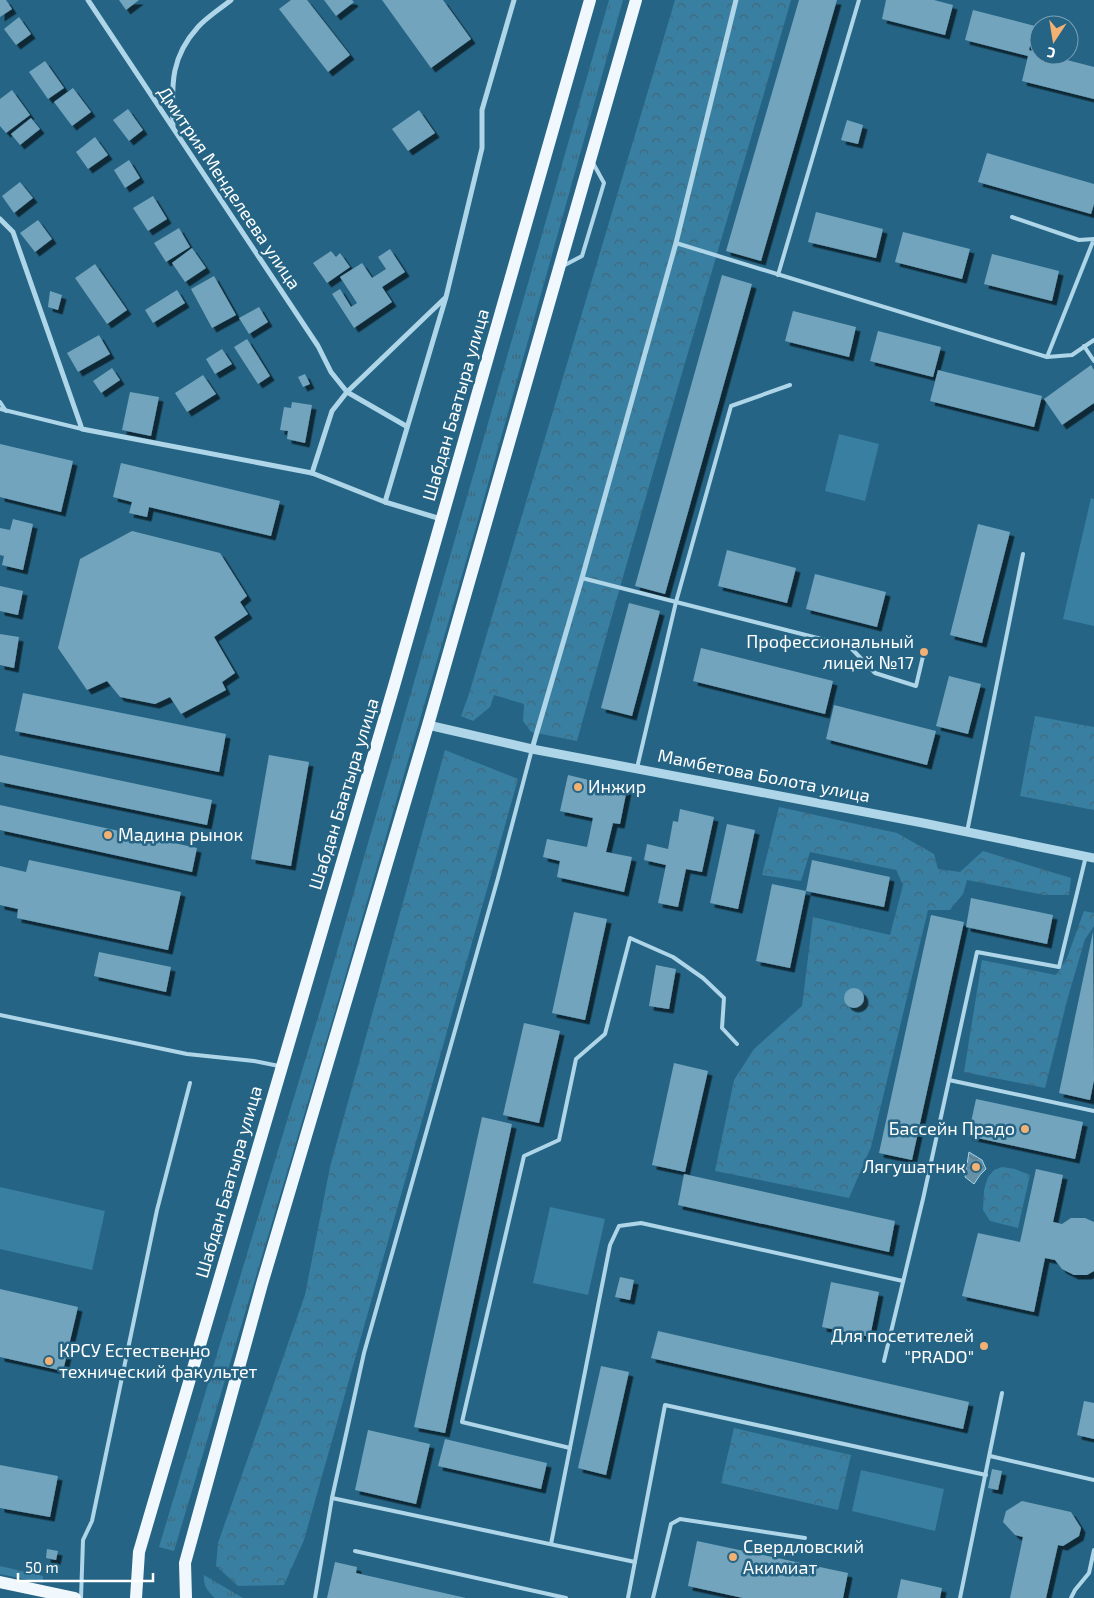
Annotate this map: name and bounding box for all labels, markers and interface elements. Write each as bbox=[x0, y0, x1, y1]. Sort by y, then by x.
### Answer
north arrow bbox=[1029, 15, 1079, 65]
text: С bbox=[1045, 44, 1057, 62]
street label: Дмитрия Менделеева улица bbox=[154, 82, 306, 293]
street label: Шабдан Баатыра улица bbox=[417, 306, 493, 503]
place label: Профессиональный лицей №17 bbox=[746, 630, 914, 673]
marker: Профессиональный лицей №17 bbox=[918, 646, 930, 658]
street label: Шабдан Баатыра улица bbox=[303, 695, 383, 892]
street label: Мамбетова Болота улица bbox=[656, 744, 872, 806]
place label: Инжир bbox=[588, 775, 646, 797]
marker: Инжир bbox=[572, 781, 584, 793]
place label: Мадина рынок bbox=[118, 823, 244, 845]
marker: Мадина рынок bbox=[102, 829, 114, 841]
street label: Шабдан Баатыра улица bbox=[190, 1083, 266, 1280]
place label: Бассейн Прадо bbox=[889, 1117, 1015, 1139]
marker: Бассейн Прадо bbox=[1019, 1123, 1031, 1135]
place label: Лягушатник bbox=[863, 1155, 966, 1177]
marker: Лягушатник bbox=[970, 1161, 982, 1173]
place label: Для посетителей "PRADO" bbox=[831, 1324, 974, 1367]
place label: КРСУ Естественно технический факультет bbox=[59, 1339, 257, 1382]
marker: Для посетителей "PRADO" bbox=[978, 1340, 990, 1352]
marker: КРСУ Естественно технический факультет bbox=[43, 1355, 55, 1367]
place label: Свердловский Акимиат bbox=[743, 1535, 864, 1578]
scale bar bbox=[18, 1550, 152, 1582]
marker: Свердловский Акимиат bbox=[727, 1551, 739, 1563]
text: 50 m bbox=[25, 1558, 59, 1576]

